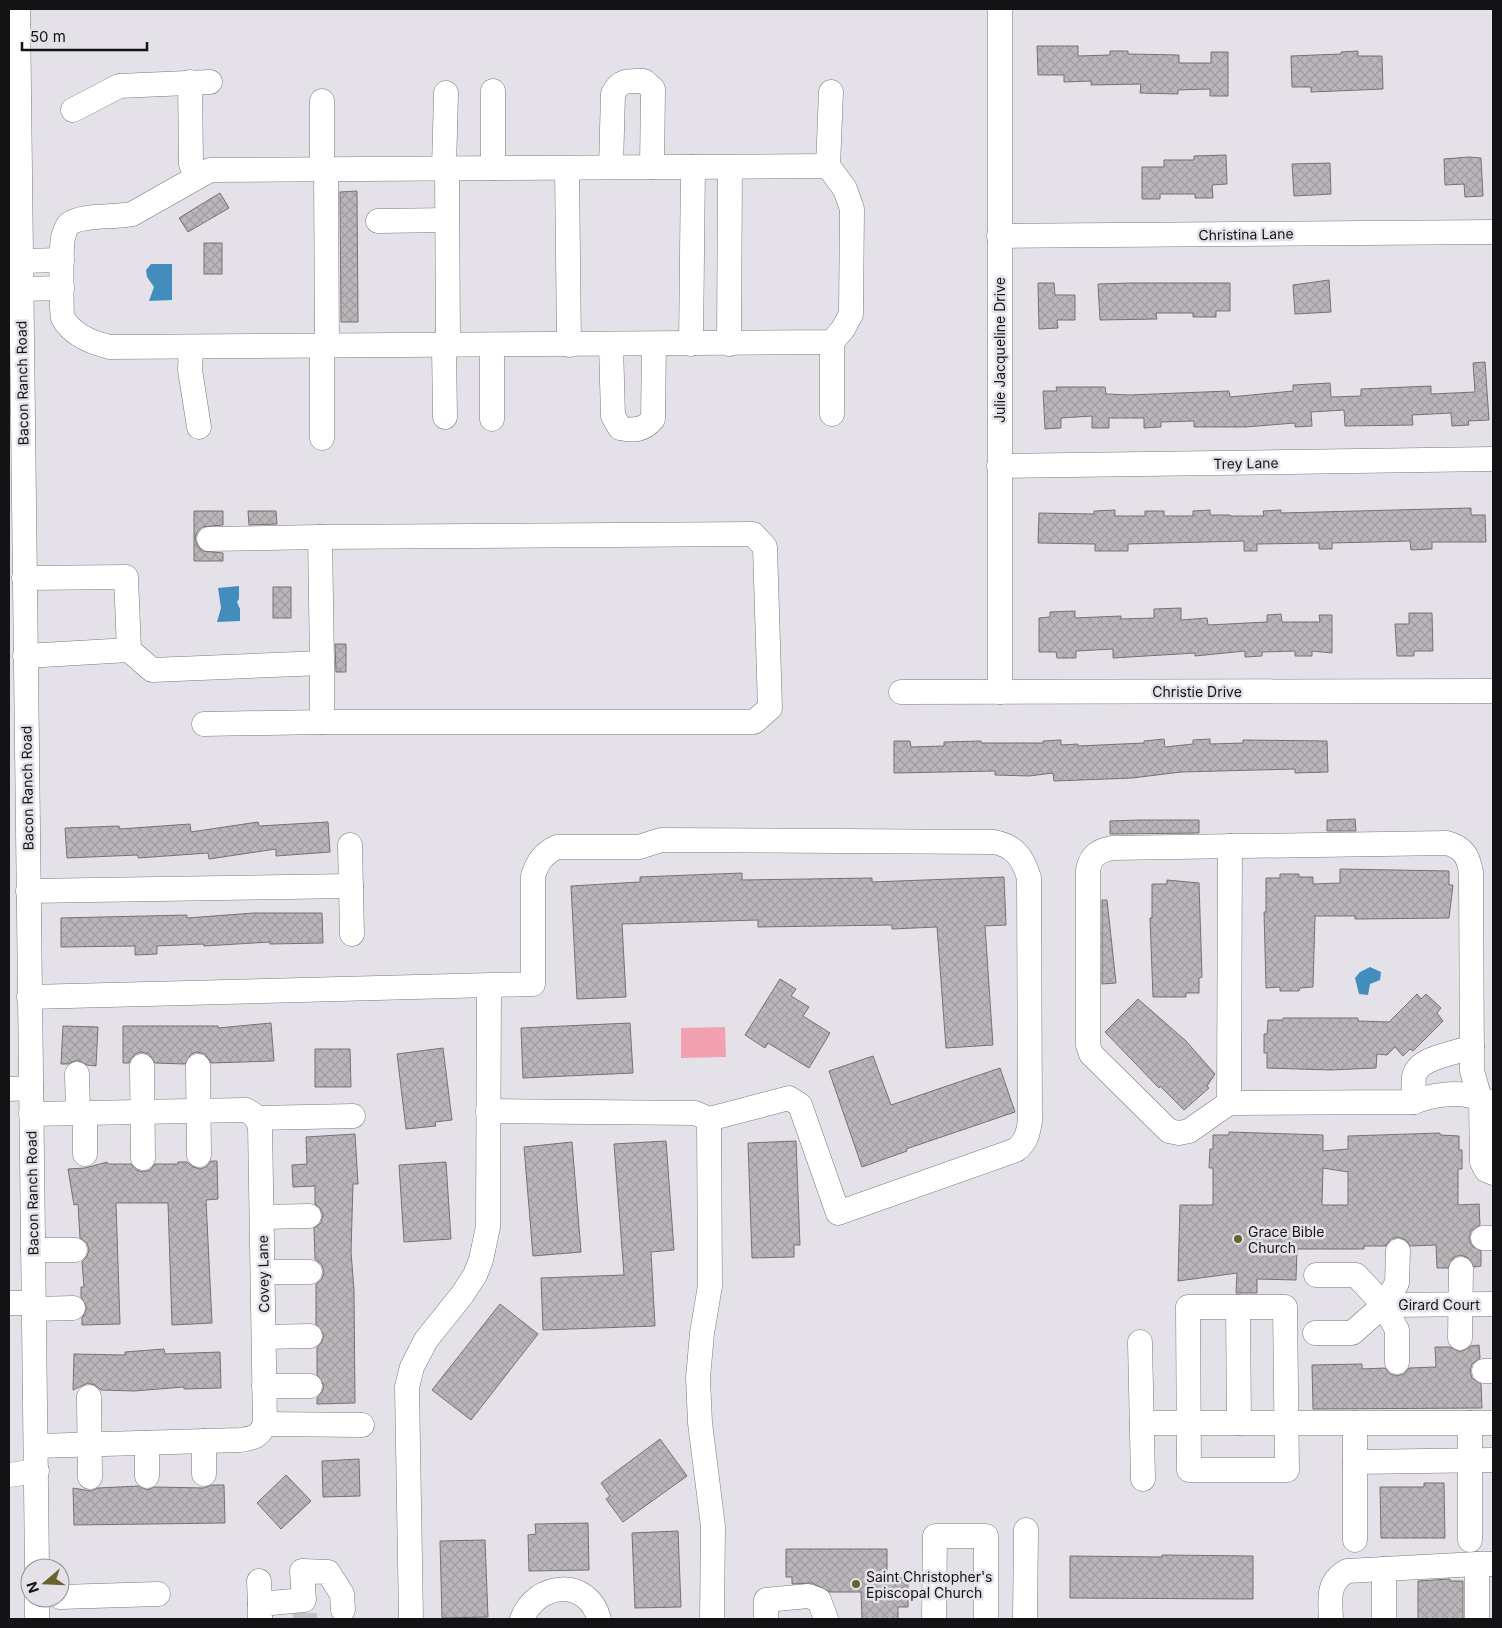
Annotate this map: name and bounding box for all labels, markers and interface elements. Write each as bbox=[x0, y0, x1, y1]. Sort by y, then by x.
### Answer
scale bar bbox=[22, 20, 148, 52]
text: 50 m bbox=[30, 27, 66, 46]
street label: Christina Lane bbox=[1198, 225, 1294, 243]
street label: Julie Jacqueline Drive bbox=[991, 277, 1008, 423]
street label: Bacon Ranch Road bbox=[12, 321, 32, 445]
street label: Trey Lane bbox=[1213, 454, 1279, 472]
street label: Christie Drive bbox=[1152, 683, 1242, 700]
street label: Bacon Ranch Road bbox=[17, 726, 37, 850]
street label: Bacon Ranch Road bbox=[22, 1131, 42, 1255]
place label: Grace Bible Church bbox=[1248, 1223, 1324, 1256]
marker: Grace Bible Church bbox=[1232, 1233, 1244, 1245]
street label: Covey Lane bbox=[254, 1235, 272, 1313]
street label: Girard Court bbox=[1398, 1296, 1480, 1313]
north arrow bbox=[20, 1558, 70, 1608]
place label: Saint Christopher's Episcopal Church bbox=[866, 1568, 993, 1601]
marker: Saint Christopher's Episcopal Church bbox=[850, 1578, 862, 1590]
text: N bbox=[22, 1580, 42, 1595]

